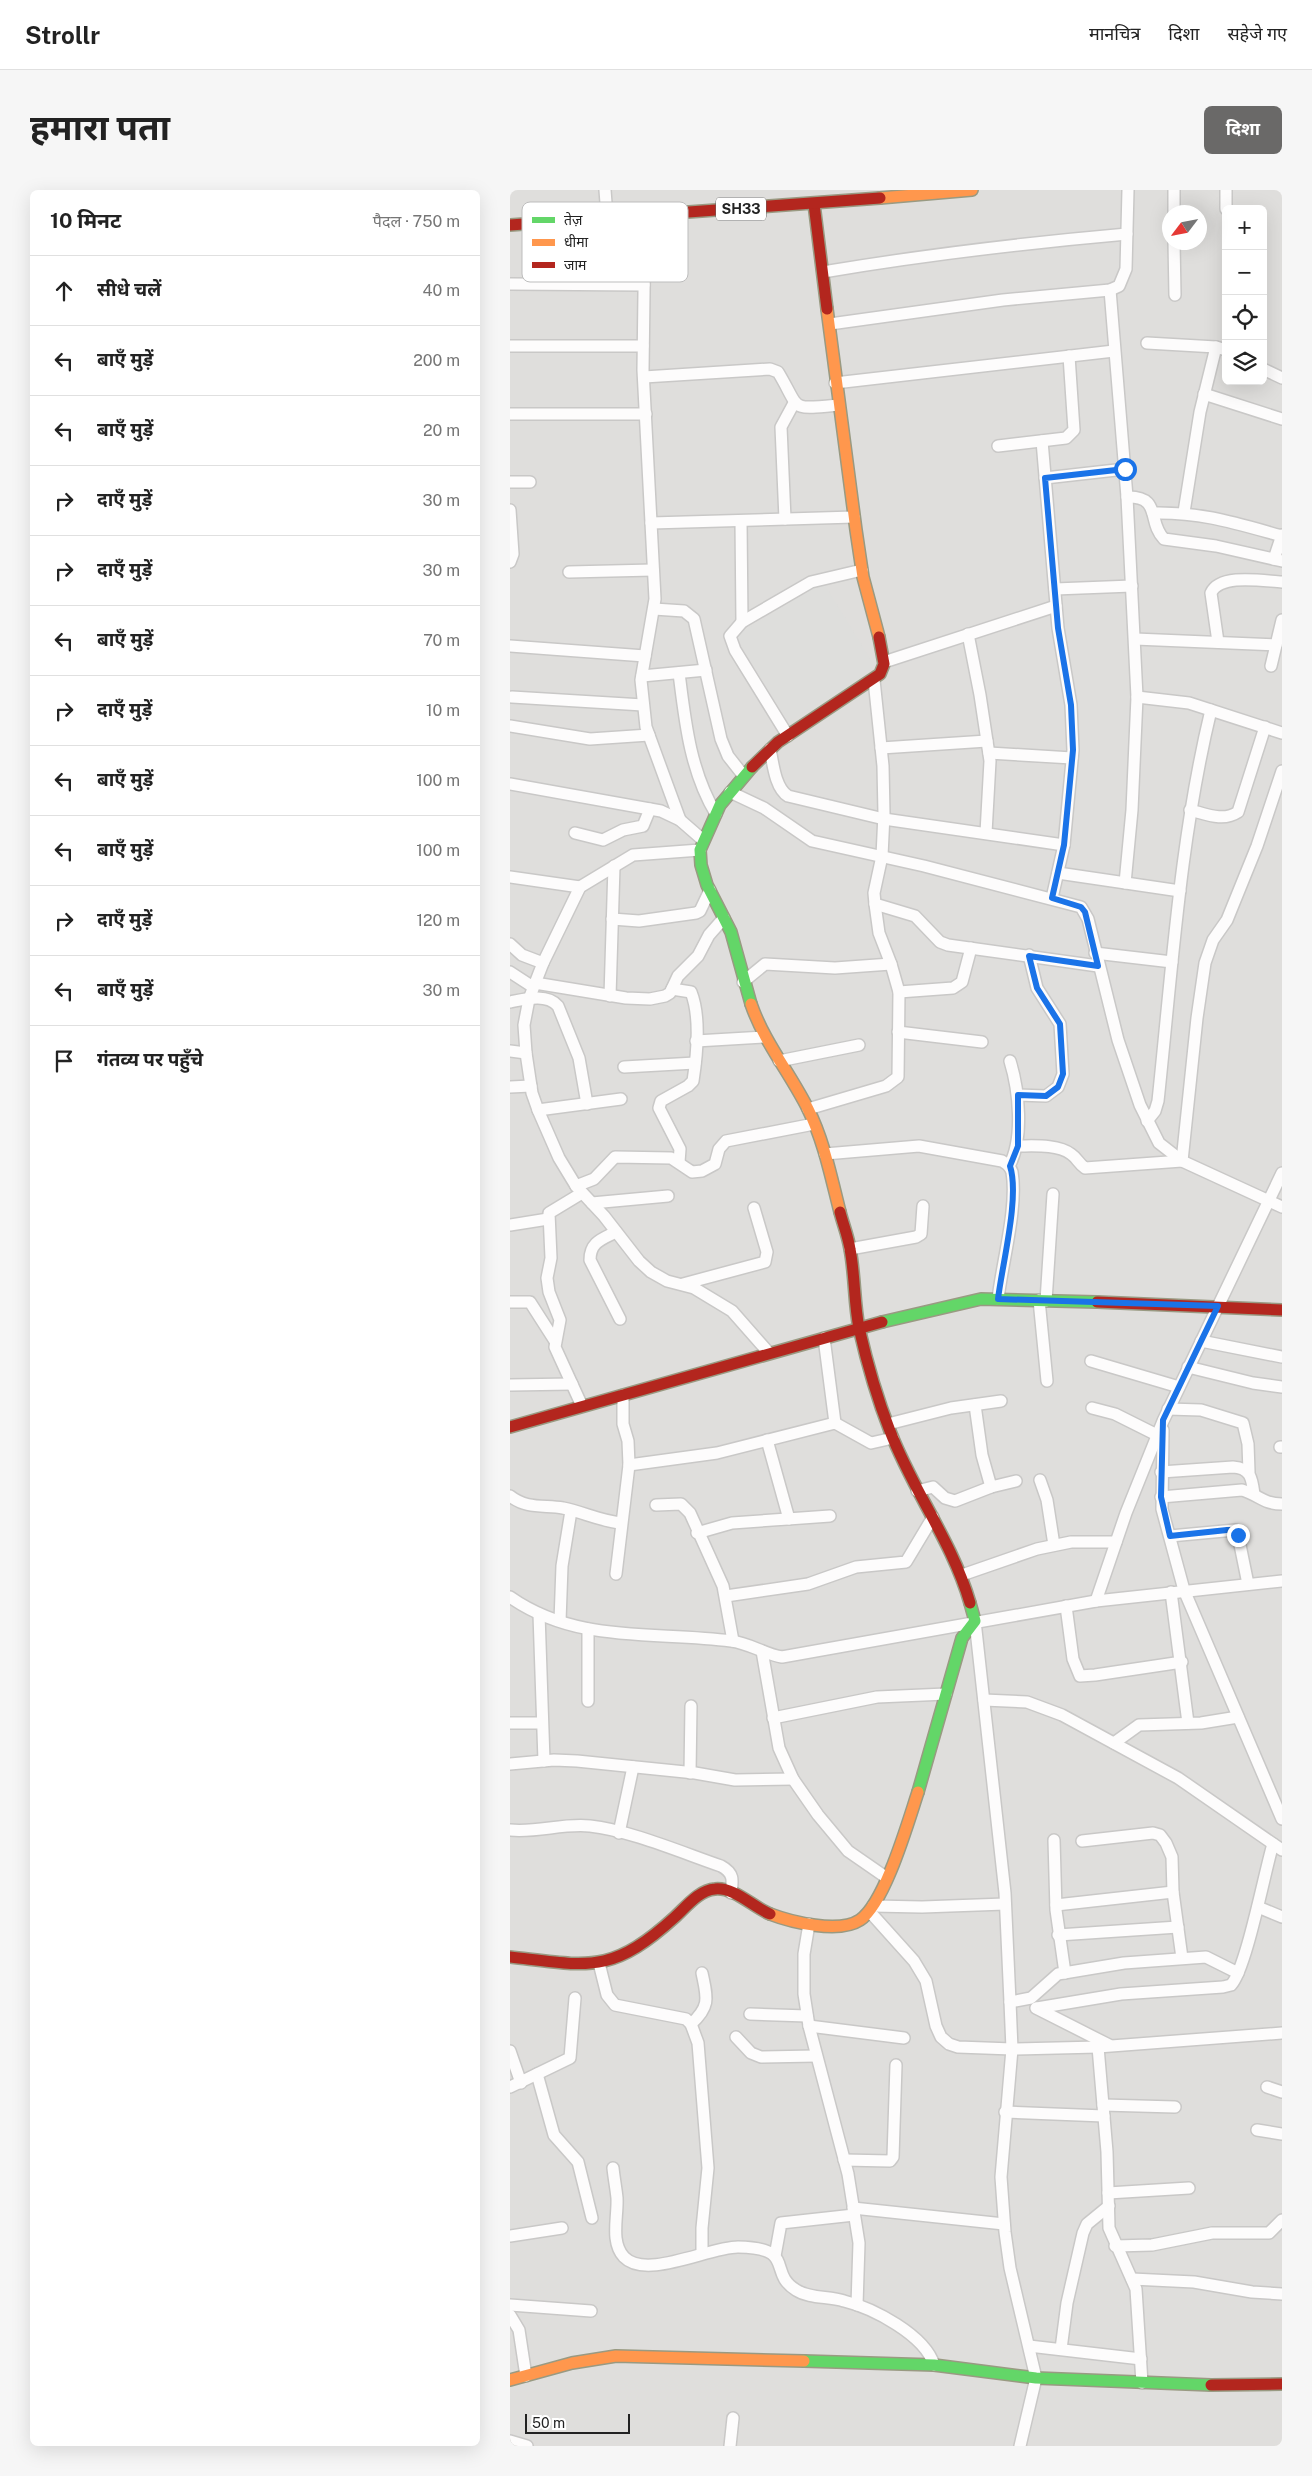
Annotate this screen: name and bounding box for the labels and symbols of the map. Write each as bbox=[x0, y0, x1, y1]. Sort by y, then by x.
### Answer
road number: SH33 bbox=[716, 198, 766, 220]
legend bbox=[522, 202, 688, 282]
north arrow bbox=[1162, 205, 1207, 250]
text: तेज़ bbox=[564, 211, 583, 228]
text: धीमा bbox=[564, 234, 589, 250]
text: जाम bbox=[564, 257, 587, 273]
route start bbox=[1114, 458, 1137, 481]
route end bbox=[1227, 1524, 1250, 1547]
scale bar bbox=[525, 2411, 630, 2434]

